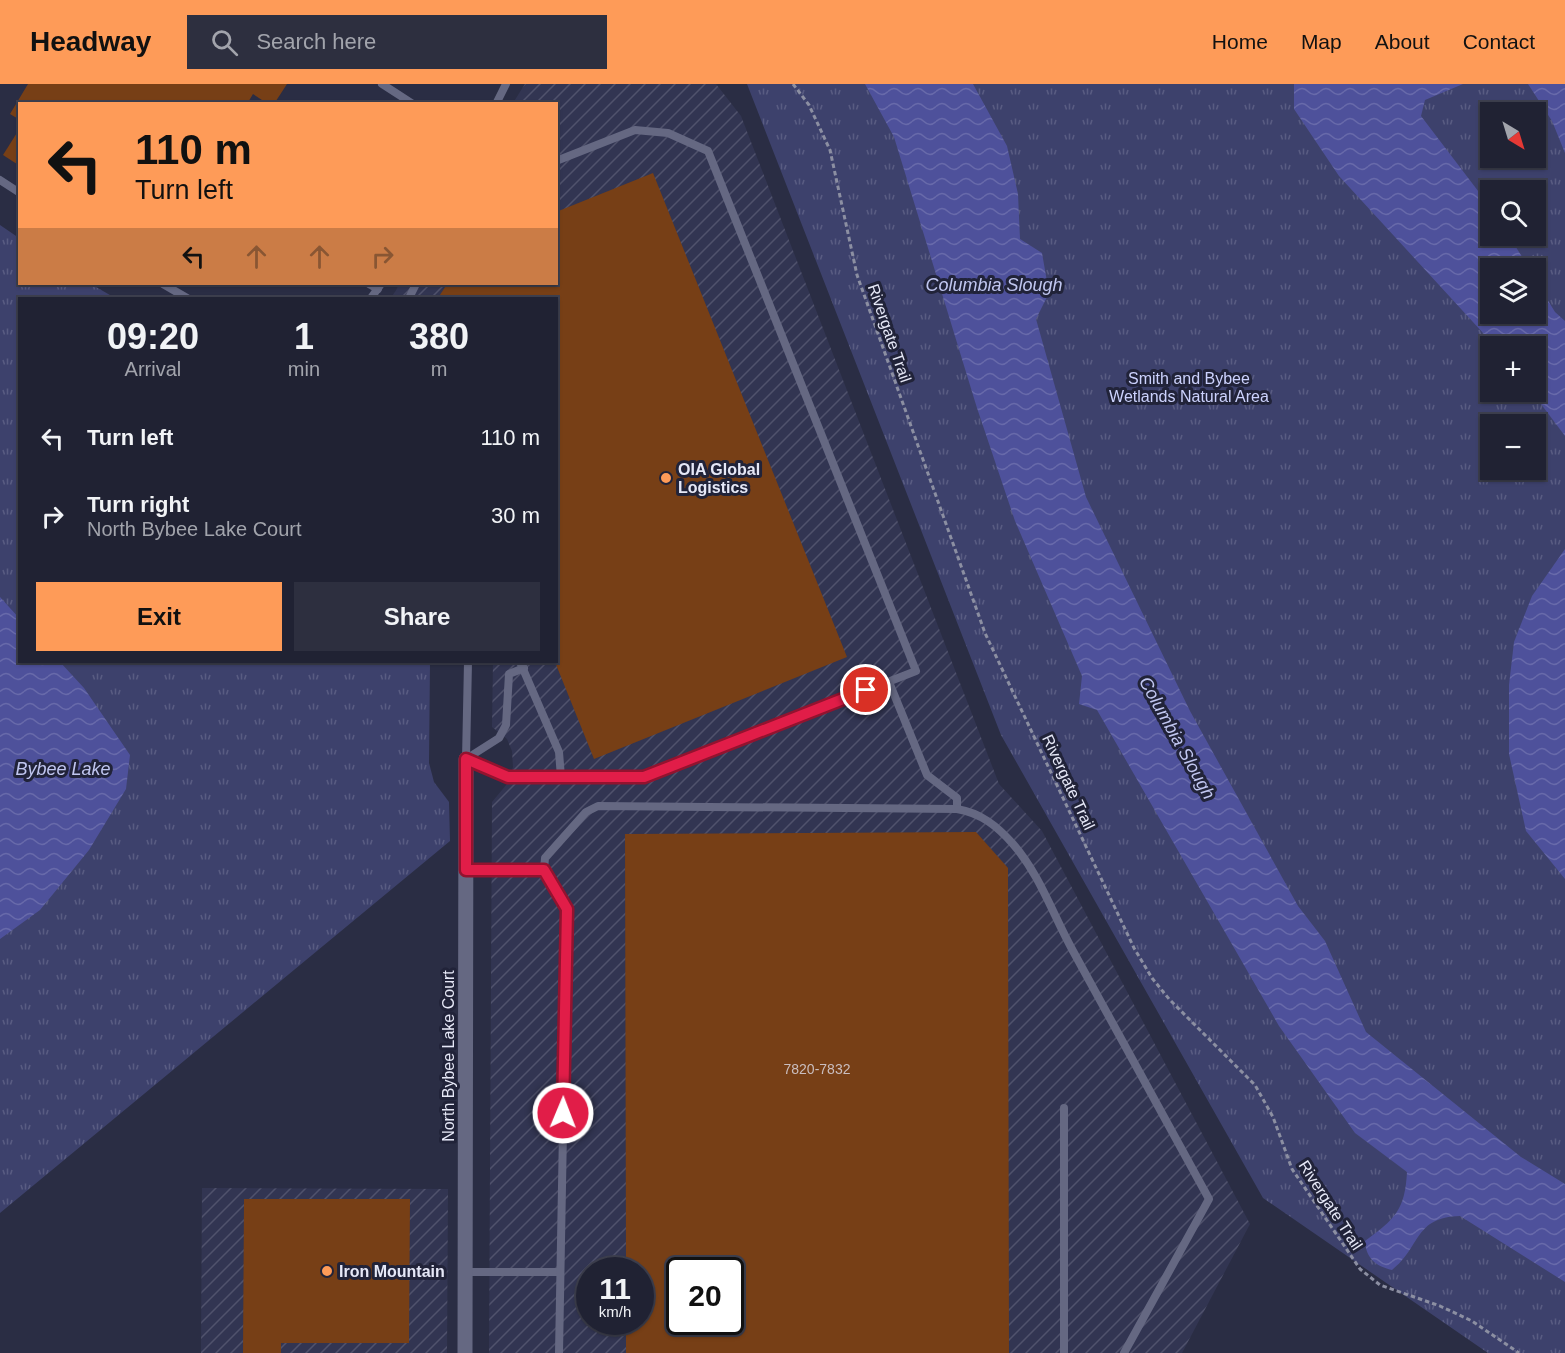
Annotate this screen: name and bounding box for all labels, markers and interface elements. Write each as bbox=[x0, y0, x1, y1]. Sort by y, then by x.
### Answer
search box bbox=[187, 15, 607, 69]
text: Headway bbox=[30, 26, 151, 57]
icon: search bbox=[208, 26, 241, 59]
text: Search here bbox=[256, 29, 376, 54]
text: Home bbox=[1212, 30, 1268, 53]
text: Map bbox=[1301, 30, 1342, 53]
text: About bbox=[1375, 30, 1430, 53]
text: Contact bbox=[1463, 30, 1535, 53]
north arrow bbox=[1480, 102, 1546, 168]
map controls bbox=[1480, 102, 1546, 480]
icon: left bbox=[36, 126, 114, 204]
text: 110 m bbox=[135, 126, 252, 173]
text: Turn left bbox=[135, 175, 233, 205]
button: search bbox=[1480, 180, 1546, 246]
icon: left bbox=[177, 240, 210, 273]
icon: ahead bbox=[240, 240, 273, 273]
icon: ahead bbox=[303, 240, 336, 273]
icon: right bbox=[366, 240, 399, 273]
button: layers bbox=[1480, 258, 1546, 324]
water label: Columbia Slough bbox=[925, 275, 1063, 295]
street label: Rivergate Trail bbox=[865, 282, 914, 385]
text: 09:20 bbox=[107, 316, 199, 357]
text: 1 bbox=[294, 316, 314, 357]
text: 380 bbox=[409, 316, 469, 357]
button: + bbox=[1480, 336, 1546, 402]
text: Arrival bbox=[125, 358, 181, 380]
text: min bbox=[288, 358, 320, 380]
text: m bbox=[431, 358, 447, 380]
park label: Smith and Bybee Wetlands Natural Area bbox=[1109, 370, 1269, 405]
button: − bbox=[1480, 414, 1546, 480]
icon: left bbox=[36, 422, 69, 455]
text: Turn left bbox=[87, 425, 173, 450]
text: 110 m bbox=[480, 425, 540, 450]
place label: OIA Global Logistics bbox=[678, 461, 760, 496]
marker: OIA Global Logistics bbox=[659, 471, 673, 485]
text: Turn right bbox=[87, 492, 189, 517]
icon: right bbox=[36, 500, 69, 533]
text: 30 m bbox=[491, 503, 540, 528]
text: North Bybee Lake Court bbox=[87, 518, 302, 540]
button: Exit bbox=[36, 582, 282, 651]
button: Share bbox=[294, 582, 540, 651]
pin bbox=[840, 664, 891, 715]
icon: arrive bbox=[849, 673, 882, 706]
water label: Columbia Slough bbox=[1135, 673, 1219, 803]
street label: Rivergate Trail bbox=[1039, 732, 1098, 833]
water label: Bybee Lake bbox=[15, 759, 111, 779]
street label: North Bybee Lake Court bbox=[440, 970, 457, 1142]
house number: 7820-7832 bbox=[784, 1061, 851, 1077]
position arrow bbox=[531, 1081, 595, 1145]
street label: Rivergate Trail bbox=[1295, 1157, 1366, 1253]
speed limit sign: 20 bbox=[666, 1257, 744, 1335]
place label: Iron Mountain bbox=[339, 1263, 445, 1280]
marker: Iron Mountain bbox=[320, 1264, 334, 1278]
text: 11 bbox=[599, 1272, 631, 1305]
text: km/h bbox=[599, 1303, 631, 1320]

